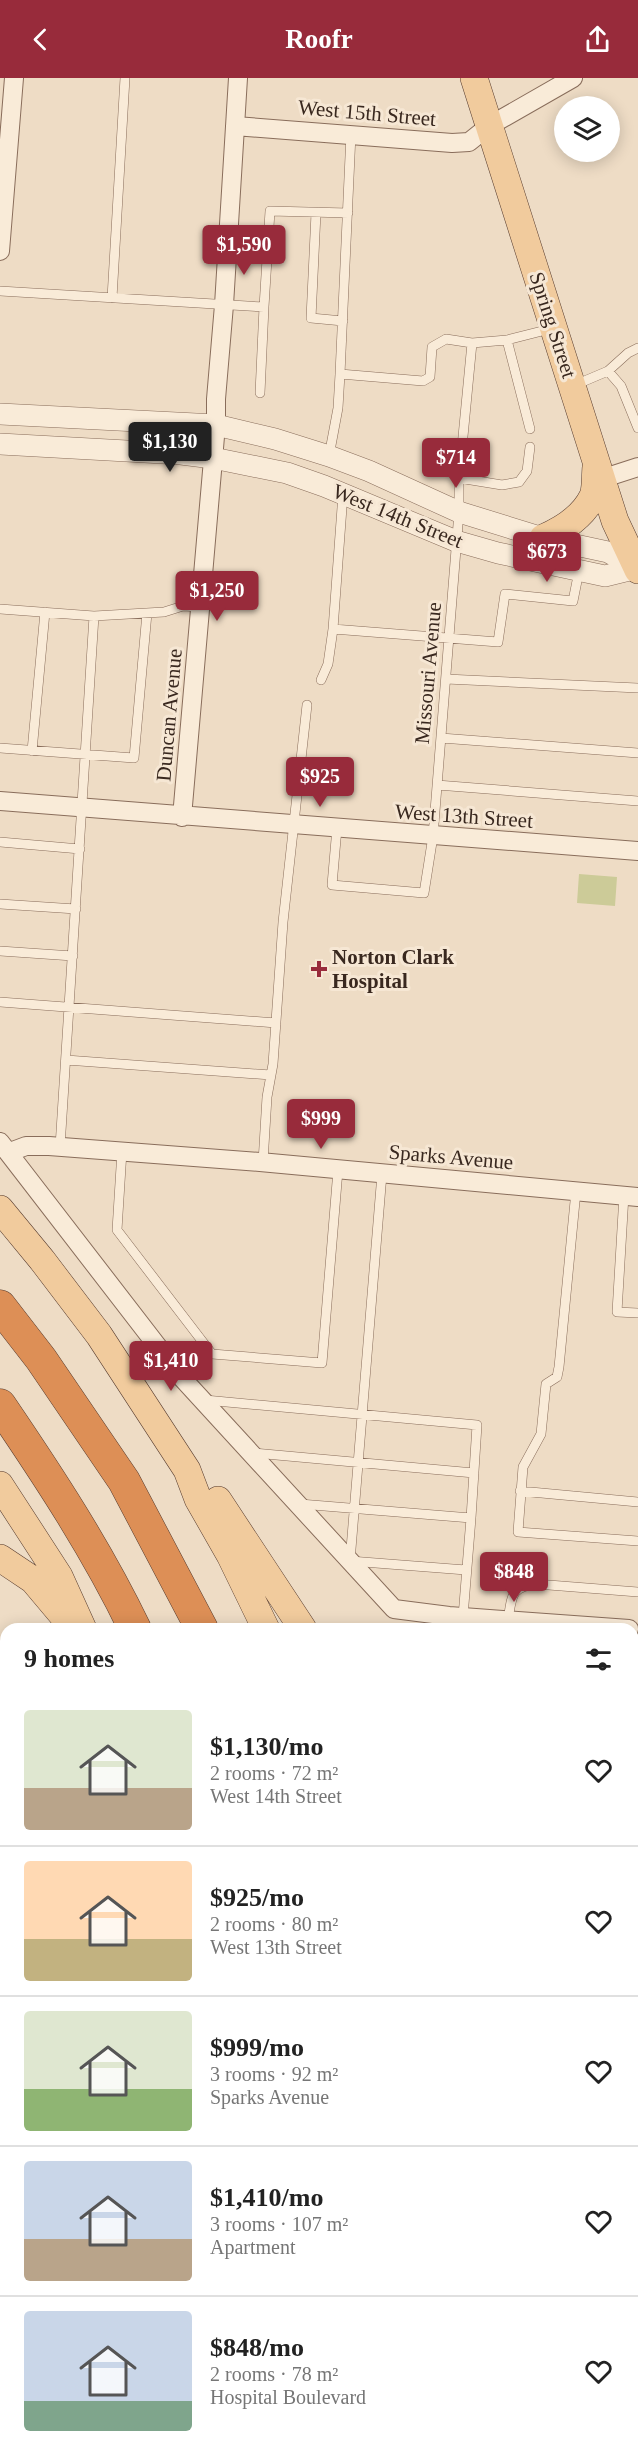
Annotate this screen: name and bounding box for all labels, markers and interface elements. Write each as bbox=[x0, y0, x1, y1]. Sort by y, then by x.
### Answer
icon: back bbox=[24, 23, 57, 56]
icon: share bbox=[581, 23, 614, 56]
text: Roofr bbox=[285, 24, 353, 54]
street label: West 15th Street bbox=[297, 95, 437, 131]
map controls bbox=[554, 96, 620, 162]
button: layers bbox=[554, 96, 620, 162]
pin: $1,590 bbox=[195, 225, 293, 276]
text: $1,590 bbox=[217, 233, 272, 255]
street label: Spring Street bbox=[525, 269, 581, 381]
pin: $1,130 bbox=[121, 422, 219, 473]
text: $1,130 bbox=[143, 430, 198, 452]
pin: $714 bbox=[420, 438, 492, 489]
text: $714 bbox=[436, 446, 476, 468]
street label: West 14th Street bbox=[329, 479, 467, 553]
pin: $673 bbox=[511, 532, 583, 583]
text: $673 bbox=[527, 540, 567, 562]
pin: $1,250 bbox=[168, 571, 266, 622]
text: $1,250 bbox=[190, 579, 245, 601]
street label: Missouri Avenue bbox=[410, 601, 446, 745]
street label: Duncan Avenue bbox=[151, 648, 187, 782]
pin: $925 bbox=[284, 757, 356, 808]
text: $925 bbox=[300, 765, 340, 787]
street label: West 13th Street bbox=[394, 799, 534, 833]
place label: Norton Clark Hospital bbox=[332, 945, 454, 993]
marker: Norton Clark Hospital bbox=[310, 960, 328, 978]
pin: $999 bbox=[285, 1099, 357, 1150]
text: $999 bbox=[301, 1107, 341, 1129]
street label: Sparks Avenue bbox=[388, 1140, 514, 1174]
pin: $1,410 bbox=[122, 1341, 220, 1392]
text: $1,410 bbox=[144, 1349, 199, 1371]
pin: $848 bbox=[478, 1552, 550, 1603]
text: $848 bbox=[494, 1560, 534, 1582]
icon: filters bbox=[582, 1643, 615, 1676]
text: 9 homes bbox=[24, 1644, 114, 1673]
text: $1,130/mo bbox=[210, 1732, 323, 1761]
icon: home bbox=[72, 1734, 144, 1806]
icon: heart bbox=[582, 1754, 615, 1787]
text: 2 rooms · 72 m² bbox=[210, 1762, 338, 1784]
text: West 14th Street bbox=[210, 1785, 342, 1807]
text: $925/mo bbox=[210, 1883, 304, 1912]
icon: home bbox=[72, 1885, 144, 1957]
icon: heart bbox=[582, 1905, 615, 1938]
text: 2 rooms · 80 m² bbox=[210, 1913, 338, 1935]
text: West 13th Street bbox=[210, 1936, 342, 1958]
text: $999/mo bbox=[210, 2033, 304, 2062]
icon: home bbox=[72, 2035, 144, 2107]
icon: heart bbox=[582, 2055, 615, 2088]
text: 3 rooms · 92 m² bbox=[210, 2063, 338, 2085]
text: Sparks Avenue bbox=[210, 2086, 329, 2108]
text: $1,410/mo bbox=[210, 2183, 323, 2212]
icon: home bbox=[72, 2185, 144, 2257]
icon: heart bbox=[582, 2205, 615, 2238]
text: 3 rooms · 107 m² bbox=[210, 2213, 348, 2235]
text: Apartment bbox=[210, 2236, 296, 2258]
text: $848/mo bbox=[210, 2333, 304, 2362]
icon: home bbox=[72, 2335, 144, 2407]
icon: heart bbox=[582, 2355, 615, 2388]
text: 2 rooms · 78 m² bbox=[210, 2363, 338, 2385]
text: Hospital Boulevard bbox=[210, 2386, 366, 2408]

